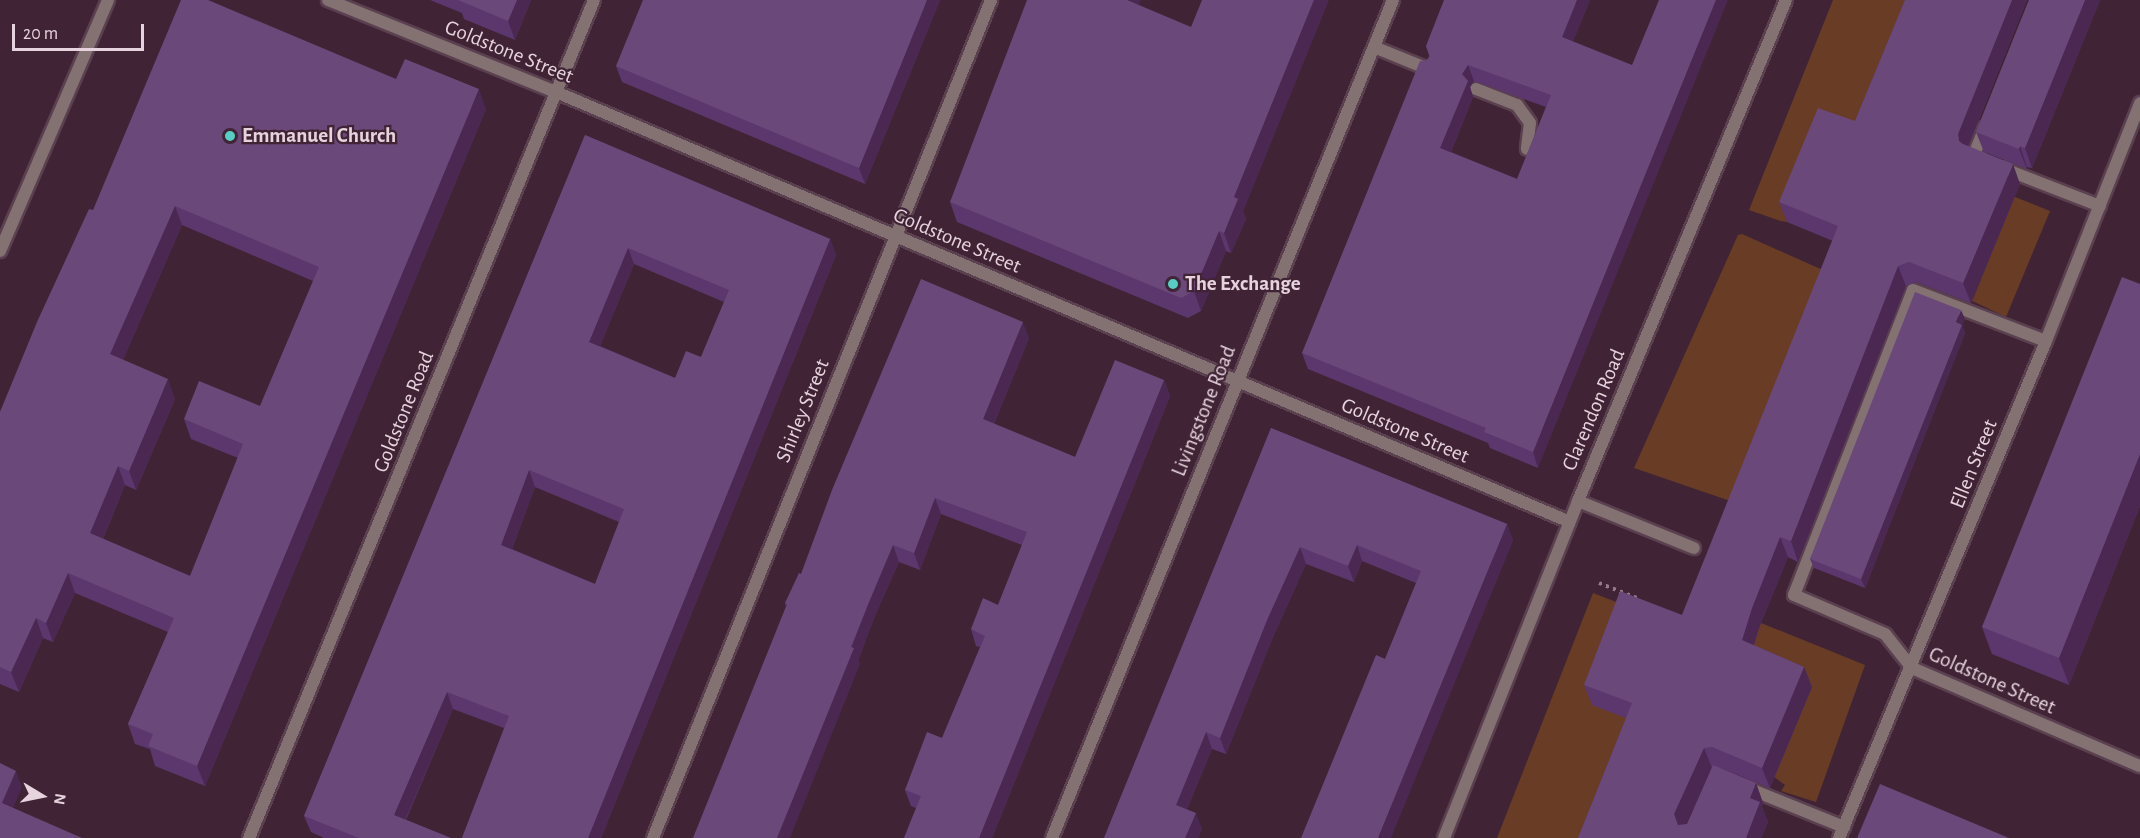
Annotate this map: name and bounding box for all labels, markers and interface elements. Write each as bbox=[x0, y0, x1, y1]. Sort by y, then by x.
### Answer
scale bar bbox=[15, 12, 147, 50]
street label: Goldstone Street bbox=[441, 15, 577, 89]
text: 20 m bbox=[23, 25, 58, 43]
place label: Emmanuel Church bbox=[242, 123, 396, 149]
marker: Emmanuel Church bbox=[223, 129, 237, 143]
street label: Goldstone Street bbox=[889, 203, 1025, 279]
place label: The Exchange bbox=[1185, 271, 1301, 297]
marker: The Exchange bbox=[1166, 277, 1180, 291]
street label: Livingstone Road bbox=[1166, 342, 1242, 480]
street label: Clarendon Road bbox=[1557, 345, 1631, 475]
street label: Goldstone Road bbox=[368, 348, 440, 476]
street label: Shirley Street bbox=[771, 356, 835, 466]
street label: Goldstone Street bbox=[1337, 393, 1473, 469]
street label: Ellen Street bbox=[1945, 416, 2003, 512]
street label: Goldstone Street bbox=[1925, 642, 2059, 720]
north arrow bbox=[12, 766, 72, 826]
text: N bbox=[51, 792, 69, 806]

